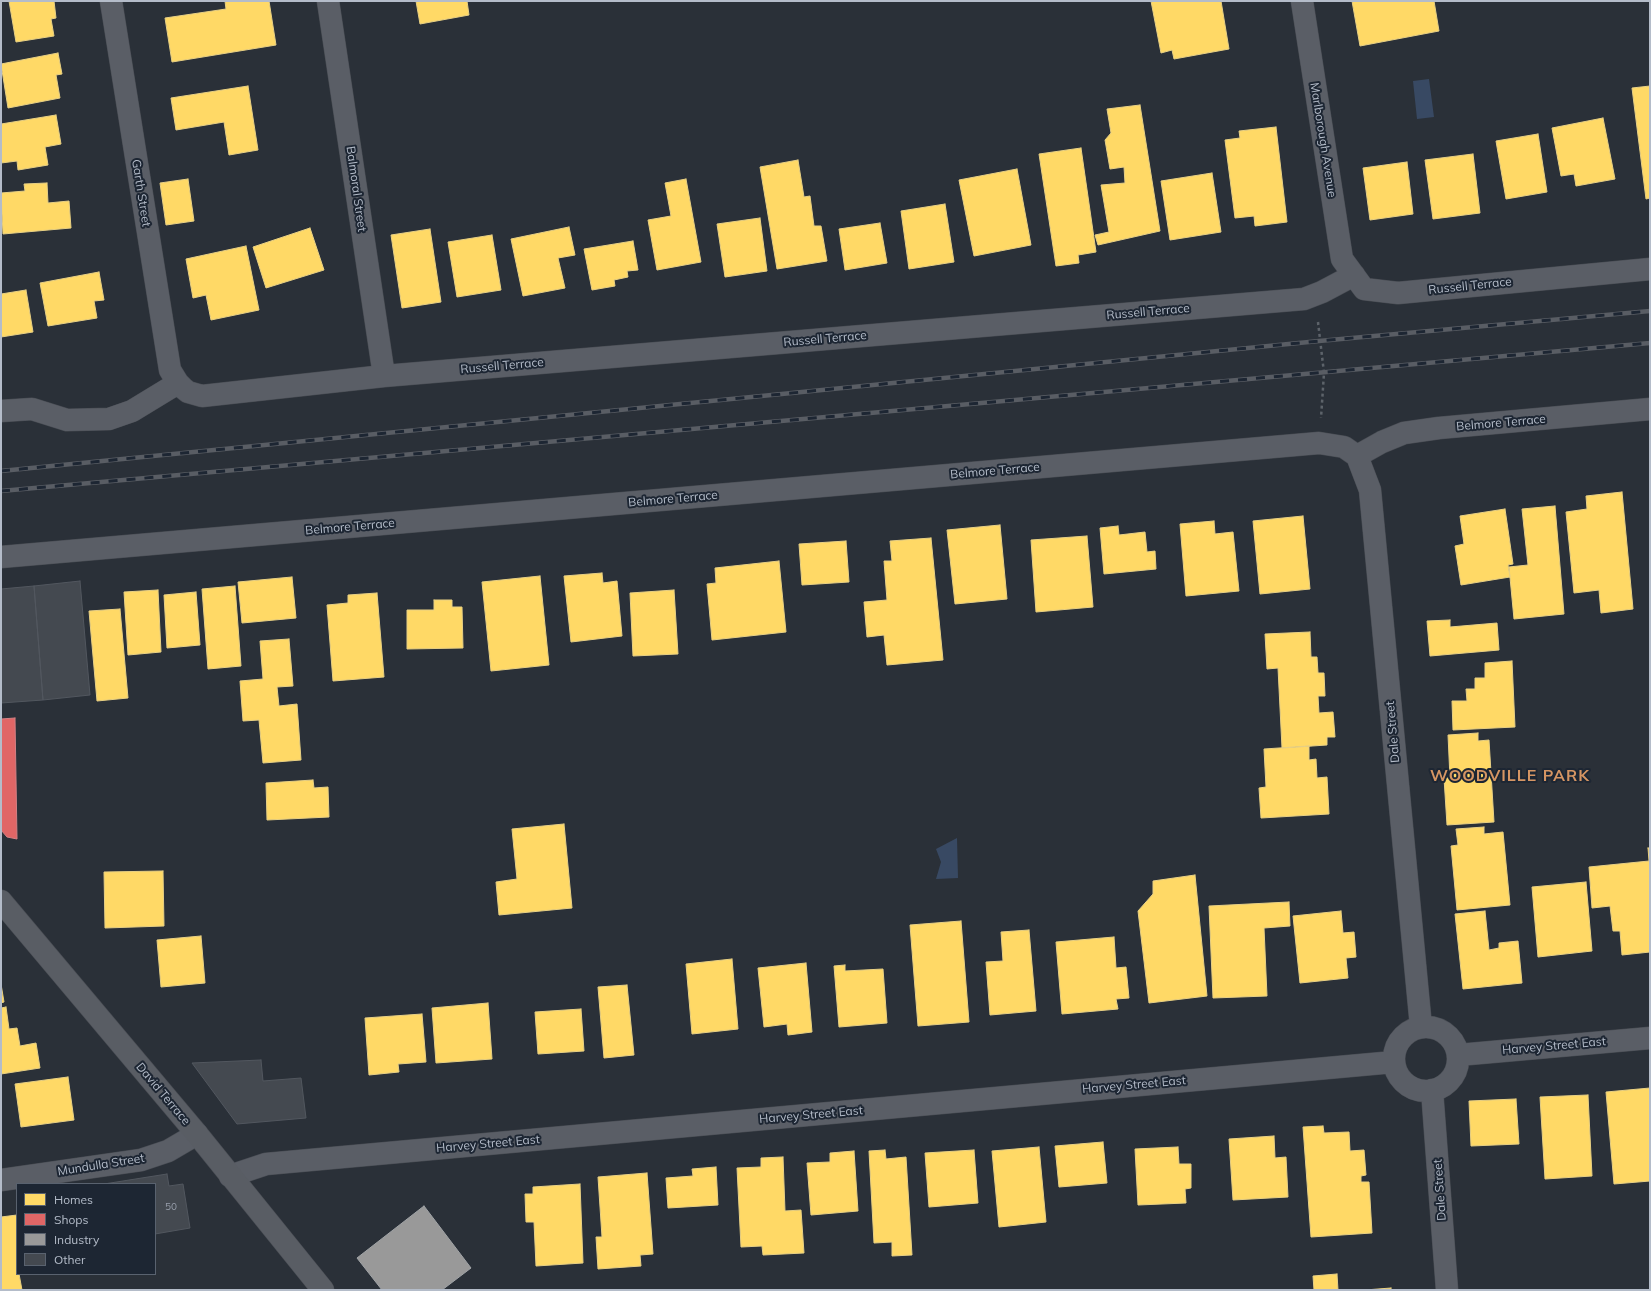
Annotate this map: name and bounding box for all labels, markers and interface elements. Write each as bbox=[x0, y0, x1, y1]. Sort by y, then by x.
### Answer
street label: Marlborough Avenue bbox=[1307, 82, 1339, 198]
street label: Balmoral Street bbox=[343, 145, 369, 233]
street label: Garth Street bbox=[129, 158, 153, 228]
street label: Russell Terrace bbox=[1428, 274, 1512, 298]
street label: Russell Terrace bbox=[1106, 301, 1190, 323]
street label: Russell Terrace bbox=[783, 328, 867, 350]
street label: Russell Terrace bbox=[460, 355, 544, 377]
street label: Belmore Terrace bbox=[1456, 412, 1546, 434]
street label: Belmore Terrace bbox=[950, 460, 1040, 482]
street label: Belmore Terrace bbox=[628, 488, 718, 510]
street label: Belmore Terrace bbox=[305, 516, 395, 538]
street label: Dale Street bbox=[1383, 701, 1403, 763]
district label: WOODVILLE PARK bbox=[1430, 766, 1590, 786]
street label: Harvey Street East bbox=[1502, 1034, 1606, 1058]
street label: David Terrace bbox=[133, 1060, 193, 1128]
street label: Harvey Street East bbox=[1082, 1073, 1186, 1097]
street label: Harvey Street East bbox=[759, 1103, 863, 1127]
street label: Harvey Street East bbox=[436, 1132, 540, 1156]
street label: Mundulla Street bbox=[57, 1151, 145, 1179]
street label: Dale Street bbox=[1431, 1159, 1449, 1221]
legend bbox=[16, 1183, 156, 1275]
text: Homes bbox=[54, 1192, 93, 1207]
house number: 50 bbox=[165, 1201, 177, 1213]
text: Shops bbox=[54, 1212, 89, 1227]
text: Industry bbox=[54, 1232, 99, 1247]
text: Other bbox=[54, 1252, 85, 1267]

